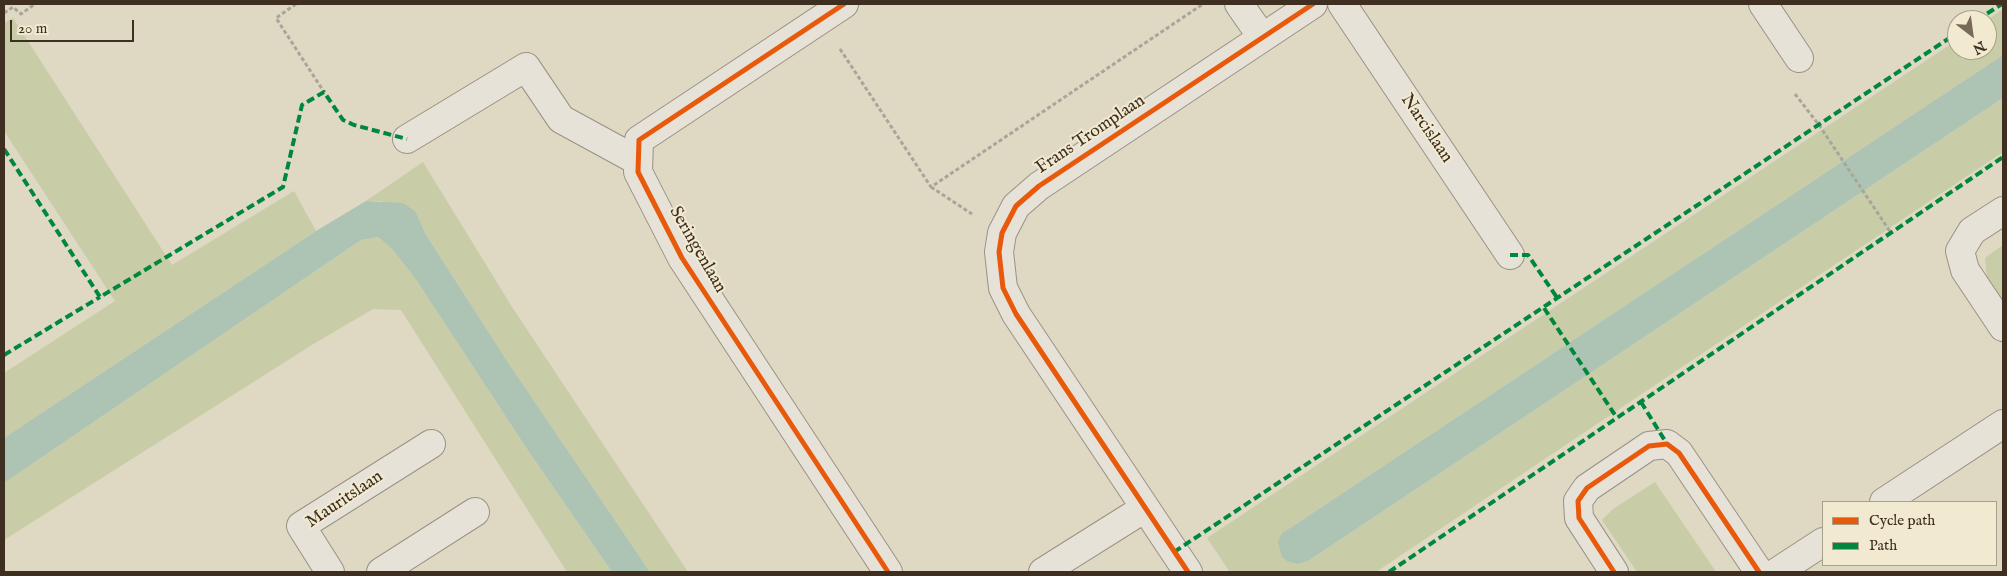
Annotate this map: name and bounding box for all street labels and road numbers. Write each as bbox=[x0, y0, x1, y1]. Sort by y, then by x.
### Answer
street label: Narcislaan bbox=[1395, 90, 1457, 168]
street label: Frans Tromplaan bbox=[1032, 91, 1150, 179]
street label: Seringenlaan bbox=[664, 203, 730, 297]
street label: Mauritslaan bbox=[302, 466, 388, 534]

